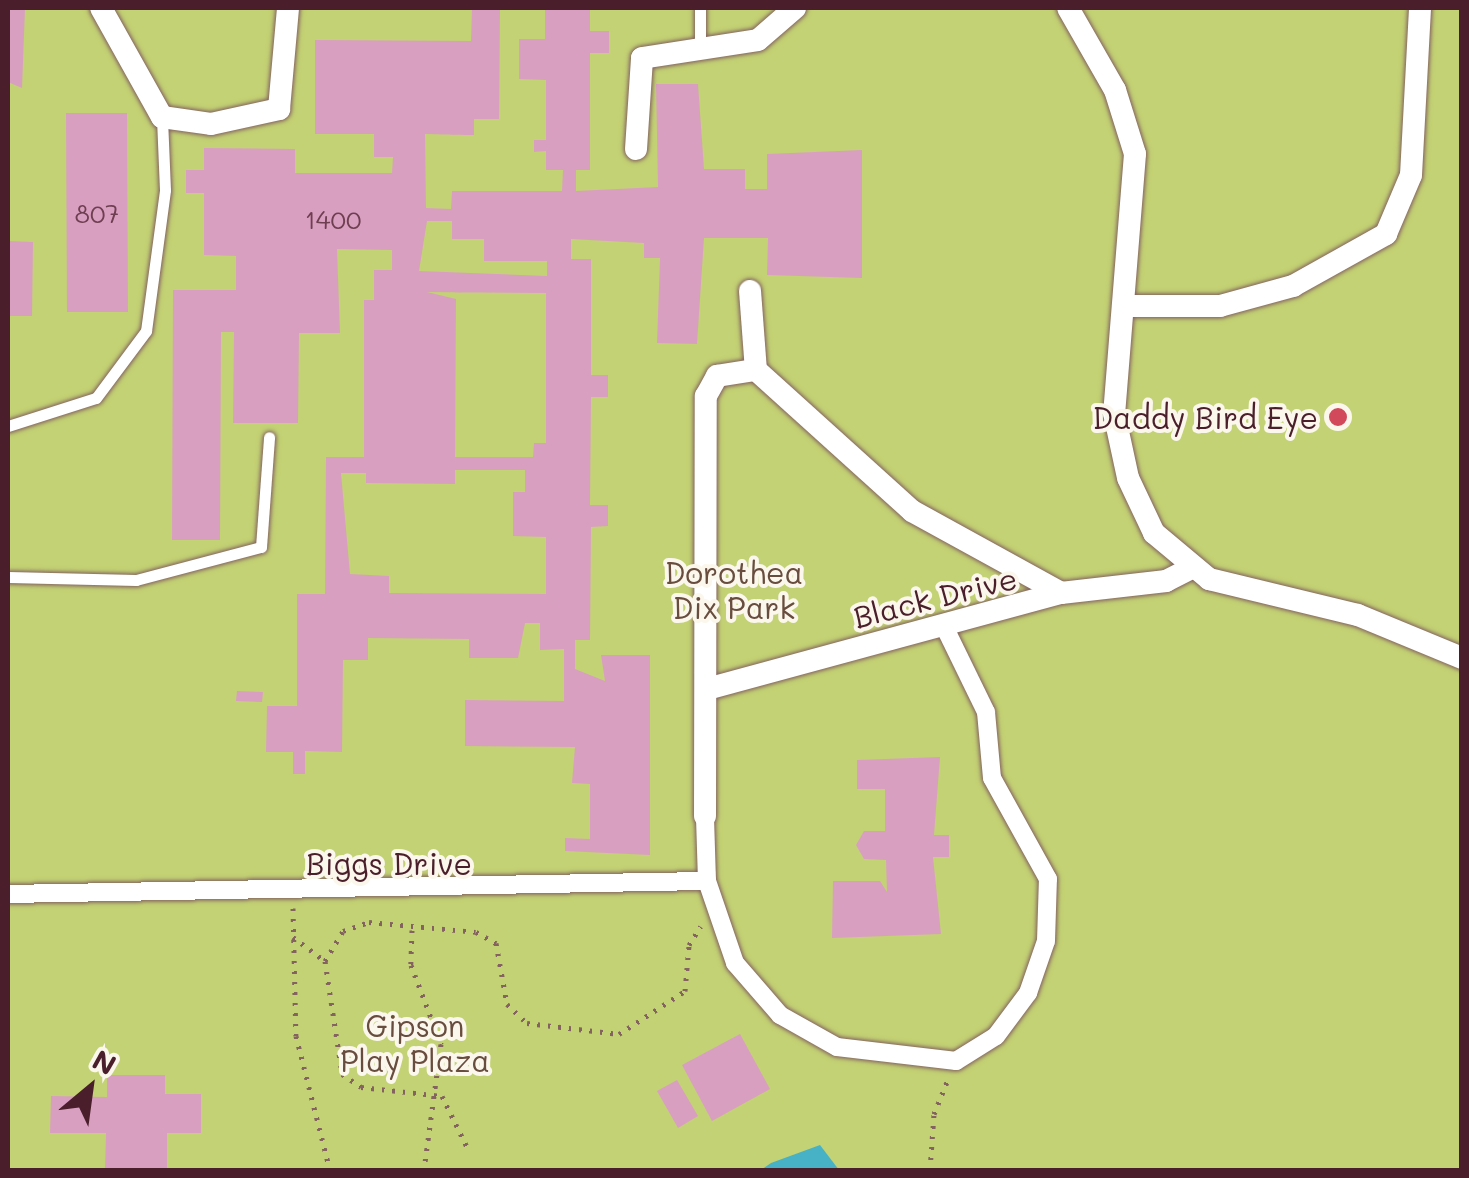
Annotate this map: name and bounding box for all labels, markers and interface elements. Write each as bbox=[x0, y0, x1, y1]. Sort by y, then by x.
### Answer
house number: 807 bbox=[75, 198, 119, 228]
house number: 1400 bbox=[305, 204, 361, 234]
place label: Daddy Bird Eye bbox=[1092, 399, 1318, 435]
marker: Daddy Bird Eye bbox=[1327, 406, 1349, 428]
park label: Dorothea Dix Park bbox=[665, 554, 803, 624]
street label: Black Drive bbox=[849, 559, 1021, 635]
street label: Biggs Drive bbox=[306, 845, 472, 881]
park label: Gipson Play Plaza bbox=[340, 1007, 490, 1078]
north arrow bbox=[40, 1038, 140, 1138]
text: N bbox=[87, 1041, 123, 1083]

